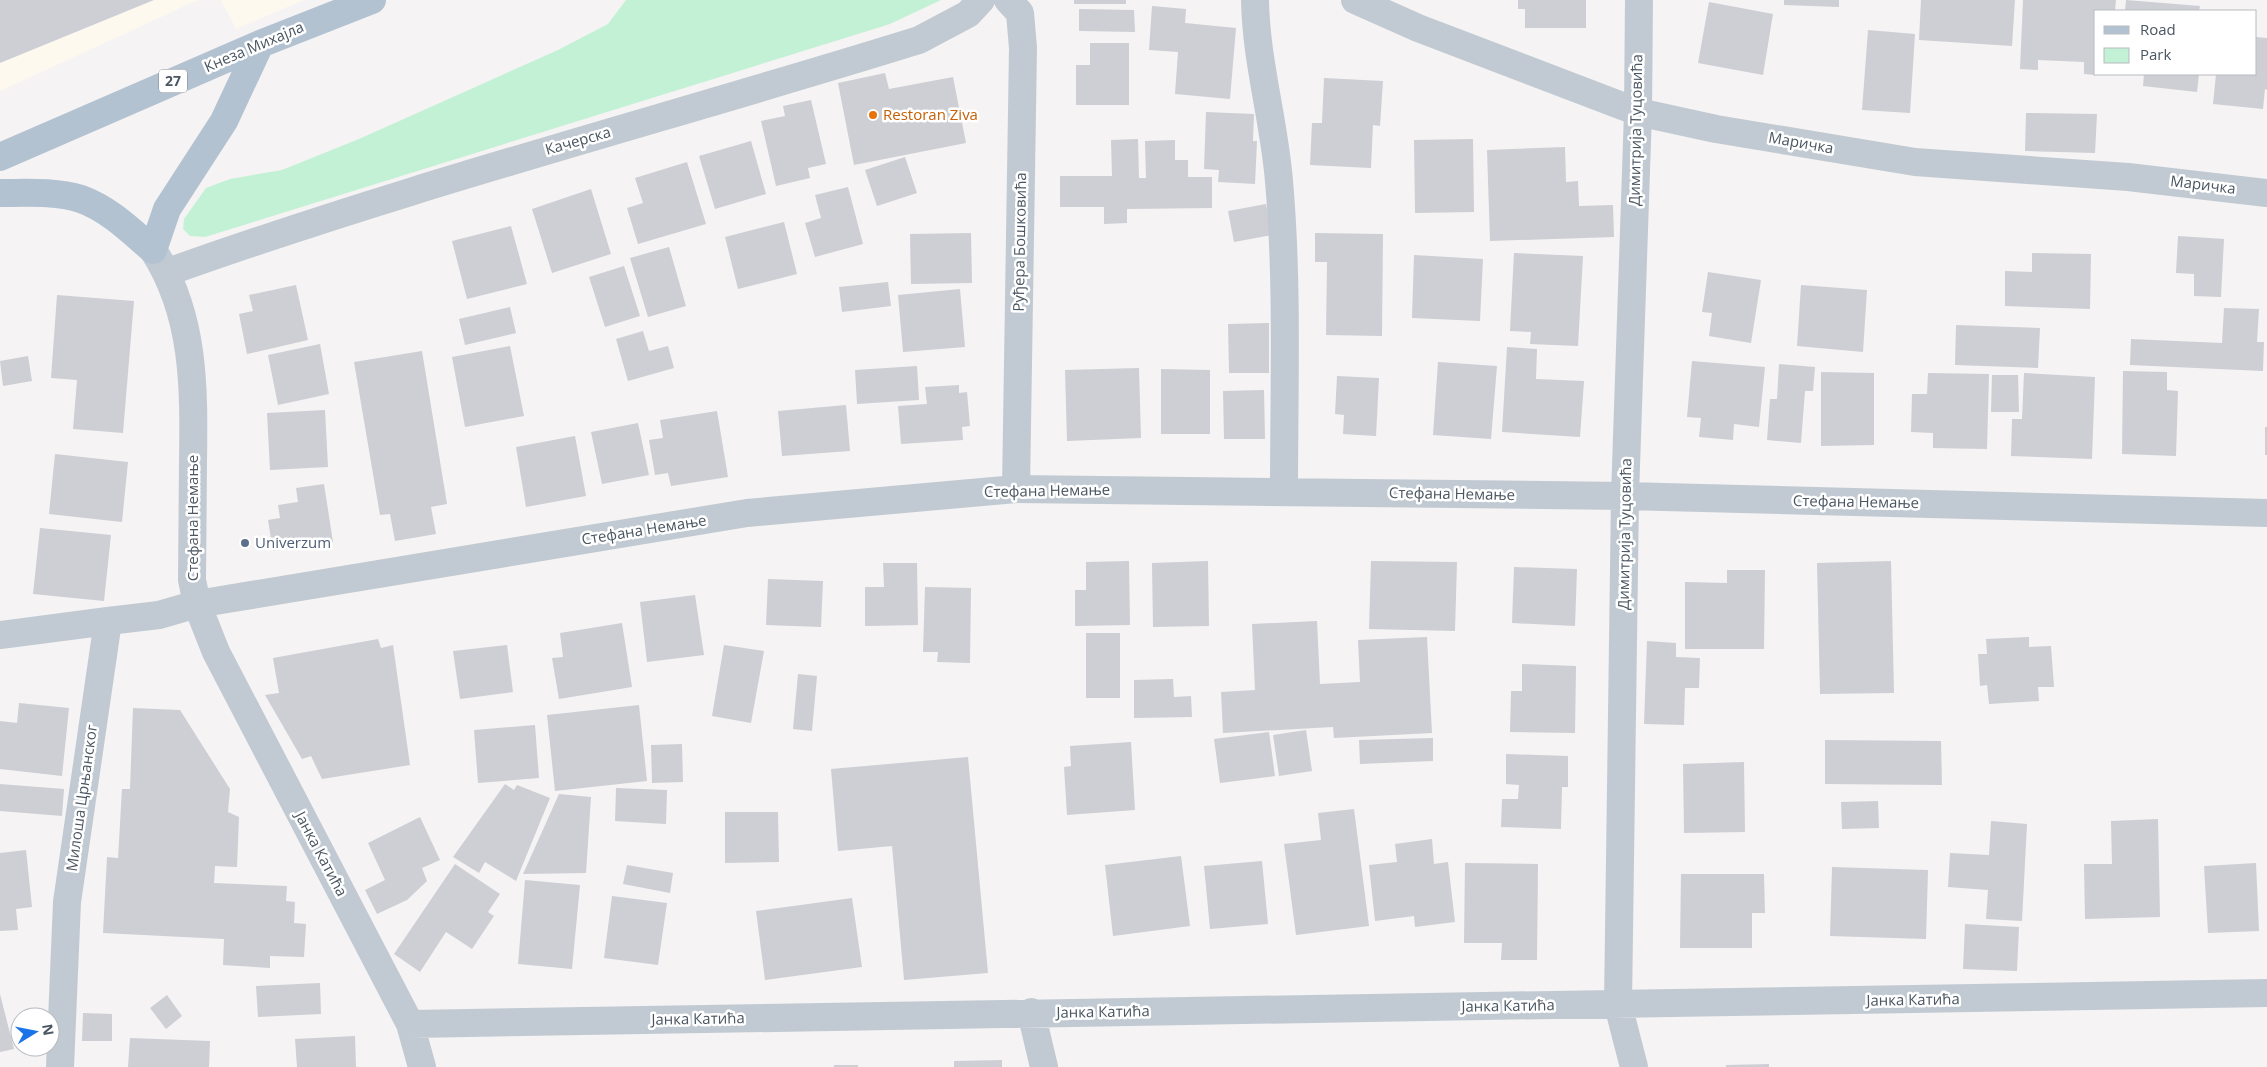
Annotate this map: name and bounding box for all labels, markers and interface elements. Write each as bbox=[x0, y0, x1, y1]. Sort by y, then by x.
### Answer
legend bbox=[2094, 10, 2257, 75]
street label: Кнеза Михајла bbox=[201, 16, 307, 76]
text: Road bbox=[2140, 19, 2176, 39]
text: Park bbox=[2140, 44, 2171, 64]
street label: Димитрија Туцовића bbox=[1624, 54, 1646, 206]
road number: 27 bbox=[159, 70, 187, 92]
place label: Restoran Ziva bbox=[883, 104, 978, 124]
marker: Restoran Ziva bbox=[867, 109, 879, 121]
street label: Качерска bbox=[543, 121, 613, 159]
street label: Маричка bbox=[1767, 126, 1835, 158]
street label: Маричка bbox=[2169, 170, 2237, 198]
street label: Руђера Бошковића bbox=[1008, 172, 1030, 312]
street label: Стефана Немање bbox=[182, 455, 202, 581]
street label: Димитрија Туцовића bbox=[1613, 458, 1635, 610]
street label: Стефана Немање bbox=[984, 479, 1110, 501]
street label: Стефана Немање bbox=[1389, 482, 1515, 504]
street label: Стефана Немање bbox=[1793, 490, 1919, 512]
street label: Стефана Немање bbox=[580, 509, 708, 549]
place label: Univerzum bbox=[255, 532, 331, 552]
marker: Univerzum bbox=[239, 537, 251, 549]
street label: Милоша Црњанског bbox=[61, 723, 101, 873]
street label: Јанка Катића bbox=[290, 806, 353, 899]
street label: Јанка Катића bbox=[1864, 988, 1960, 1010]
street label: Јанка Катића bbox=[1459, 994, 1555, 1016]
street label: Јанка Катића bbox=[1054, 1000, 1150, 1022]
north arrow bbox=[10, 1007, 60, 1057]
street label: Јанка Катића bbox=[649, 1007, 745, 1029]
text: N bbox=[38, 1022, 59, 1037]

